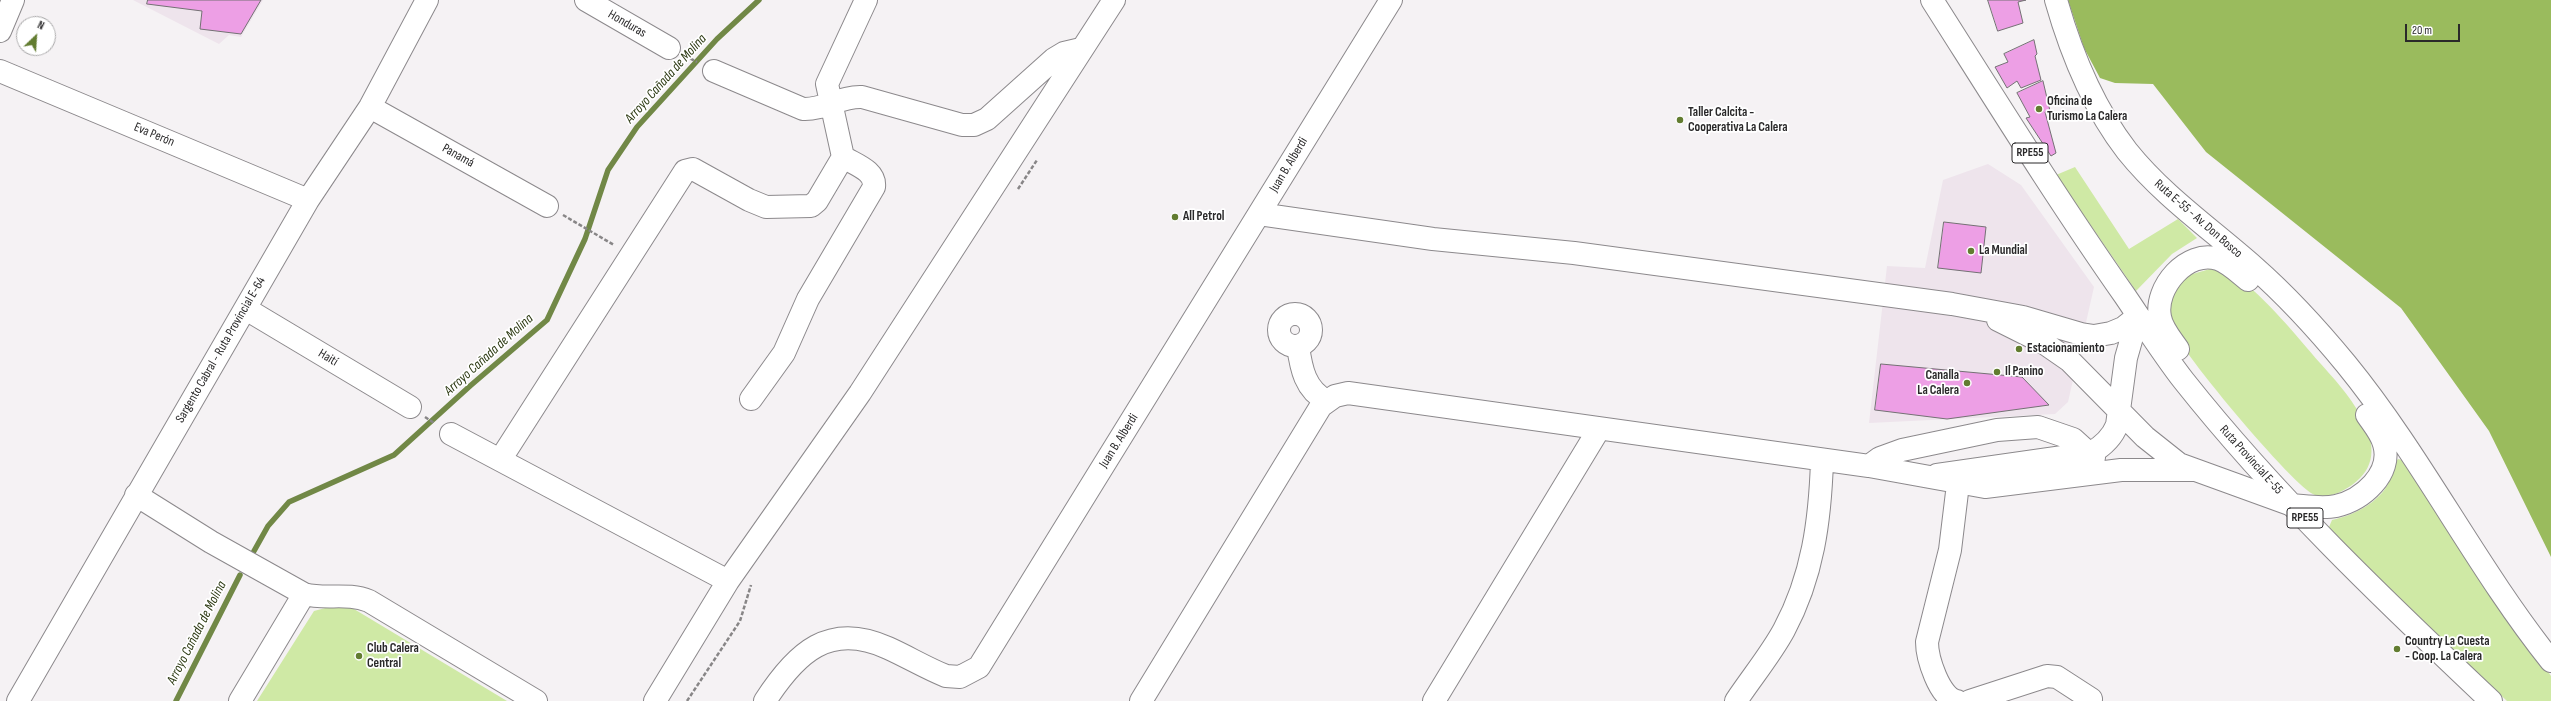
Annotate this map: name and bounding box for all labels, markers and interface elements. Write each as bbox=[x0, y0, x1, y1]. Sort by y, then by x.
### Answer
street label: Honduras bbox=[605, 7, 649, 41]
north arrow bbox=[16, 16, 56, 56]
scale bar bbox=[2407, 16, 2462, 42]
text: N bbox=[35, 18, 46, 33]
text: 20 m bbox=[2412, 23, 2432, 38]
water label: Arroyo Cañada de Molina bbox=[622, 31, 710, 127]
place label: Oficina de Turismo La Calera bbox=[2047, 94, 2127, 125]
marker: Oficina de Turismo La Calera bbox=[2034, 104, 2044, 114]
place label: Taller Calcita - Cooperativa La Calera bbox=[1688, 105, 1788, 136]
marker: Taller Calcita - Cooperativa La Calera bbox=[1675, 115, 1685, 125]
street label: Eva Perón bbox=[131, 120, 177, 150]
street label: Juan B. Alberdi bbox=[1267, 135, 1311, 195]
street label: Panamá bbox=[439, 141, 477, 171]
road number: RPE55 bbox=[2012, 143, 2048, 163]
street label: Ruta E-55 - Av. Don Bosco bbox=[2151, 176, 2245, 262]
place label: All Petrol bbox=[1183, 209, 1224, 225]
marker: All Petrol bbox=[1170, 212, 1180, 222]
place label: La Mundial bbox=[1979, 243, 2027, 259]
marker: La Mundial bbox=[1966, 246, 1976, 256]
street label: Sargento Cabral - Ruta Provincial E-64 bbox=[173, 274, 269, 426]
water label: Arroyo Cañada de Molina bbox=[441, 311, 537, 399]
place label: Estacionamiento bbox=[2027, 341, 2105, 357]
marker: Estacionamiento bbox=[2014, 344, 2024, 354]
street label: Haití bbox=[315, 346, 341, 370]
place label: Il Panino bbox=[2005, 364, 2043, 380]
marker: Il Panino bbox=[1992, 367, 2002, 377]
place label: Canalla La Calera bbox=[1917, 368, 1959, 399]
marker: Canalla La Calera bbox=[1962, 378, 1972, 388]
street label: Juan B. Alberdi bbox=[1096, 411, 1142, 471]
street label: Ruta Provincial E-55 bbox=[2216, 422, 2286, 498]
road number: RPE55 bbox=[2287, 508, 2323, 528]
water label: Arroyo Cañada de Molina bbox=[164, 578, 230, 688]
place label: Country La Cuesta - Coop. La Calera bbox=[2405, 634, 2490, 665]
place label: Club Calera Central bbox=[367, 641, 419, 672]
marker: Country La Cuesta - Coop. La Calera bbox=[2392, 644, 2402, 654]
marker: Club Calera Central bbox=[354, 651, 364, 661]

